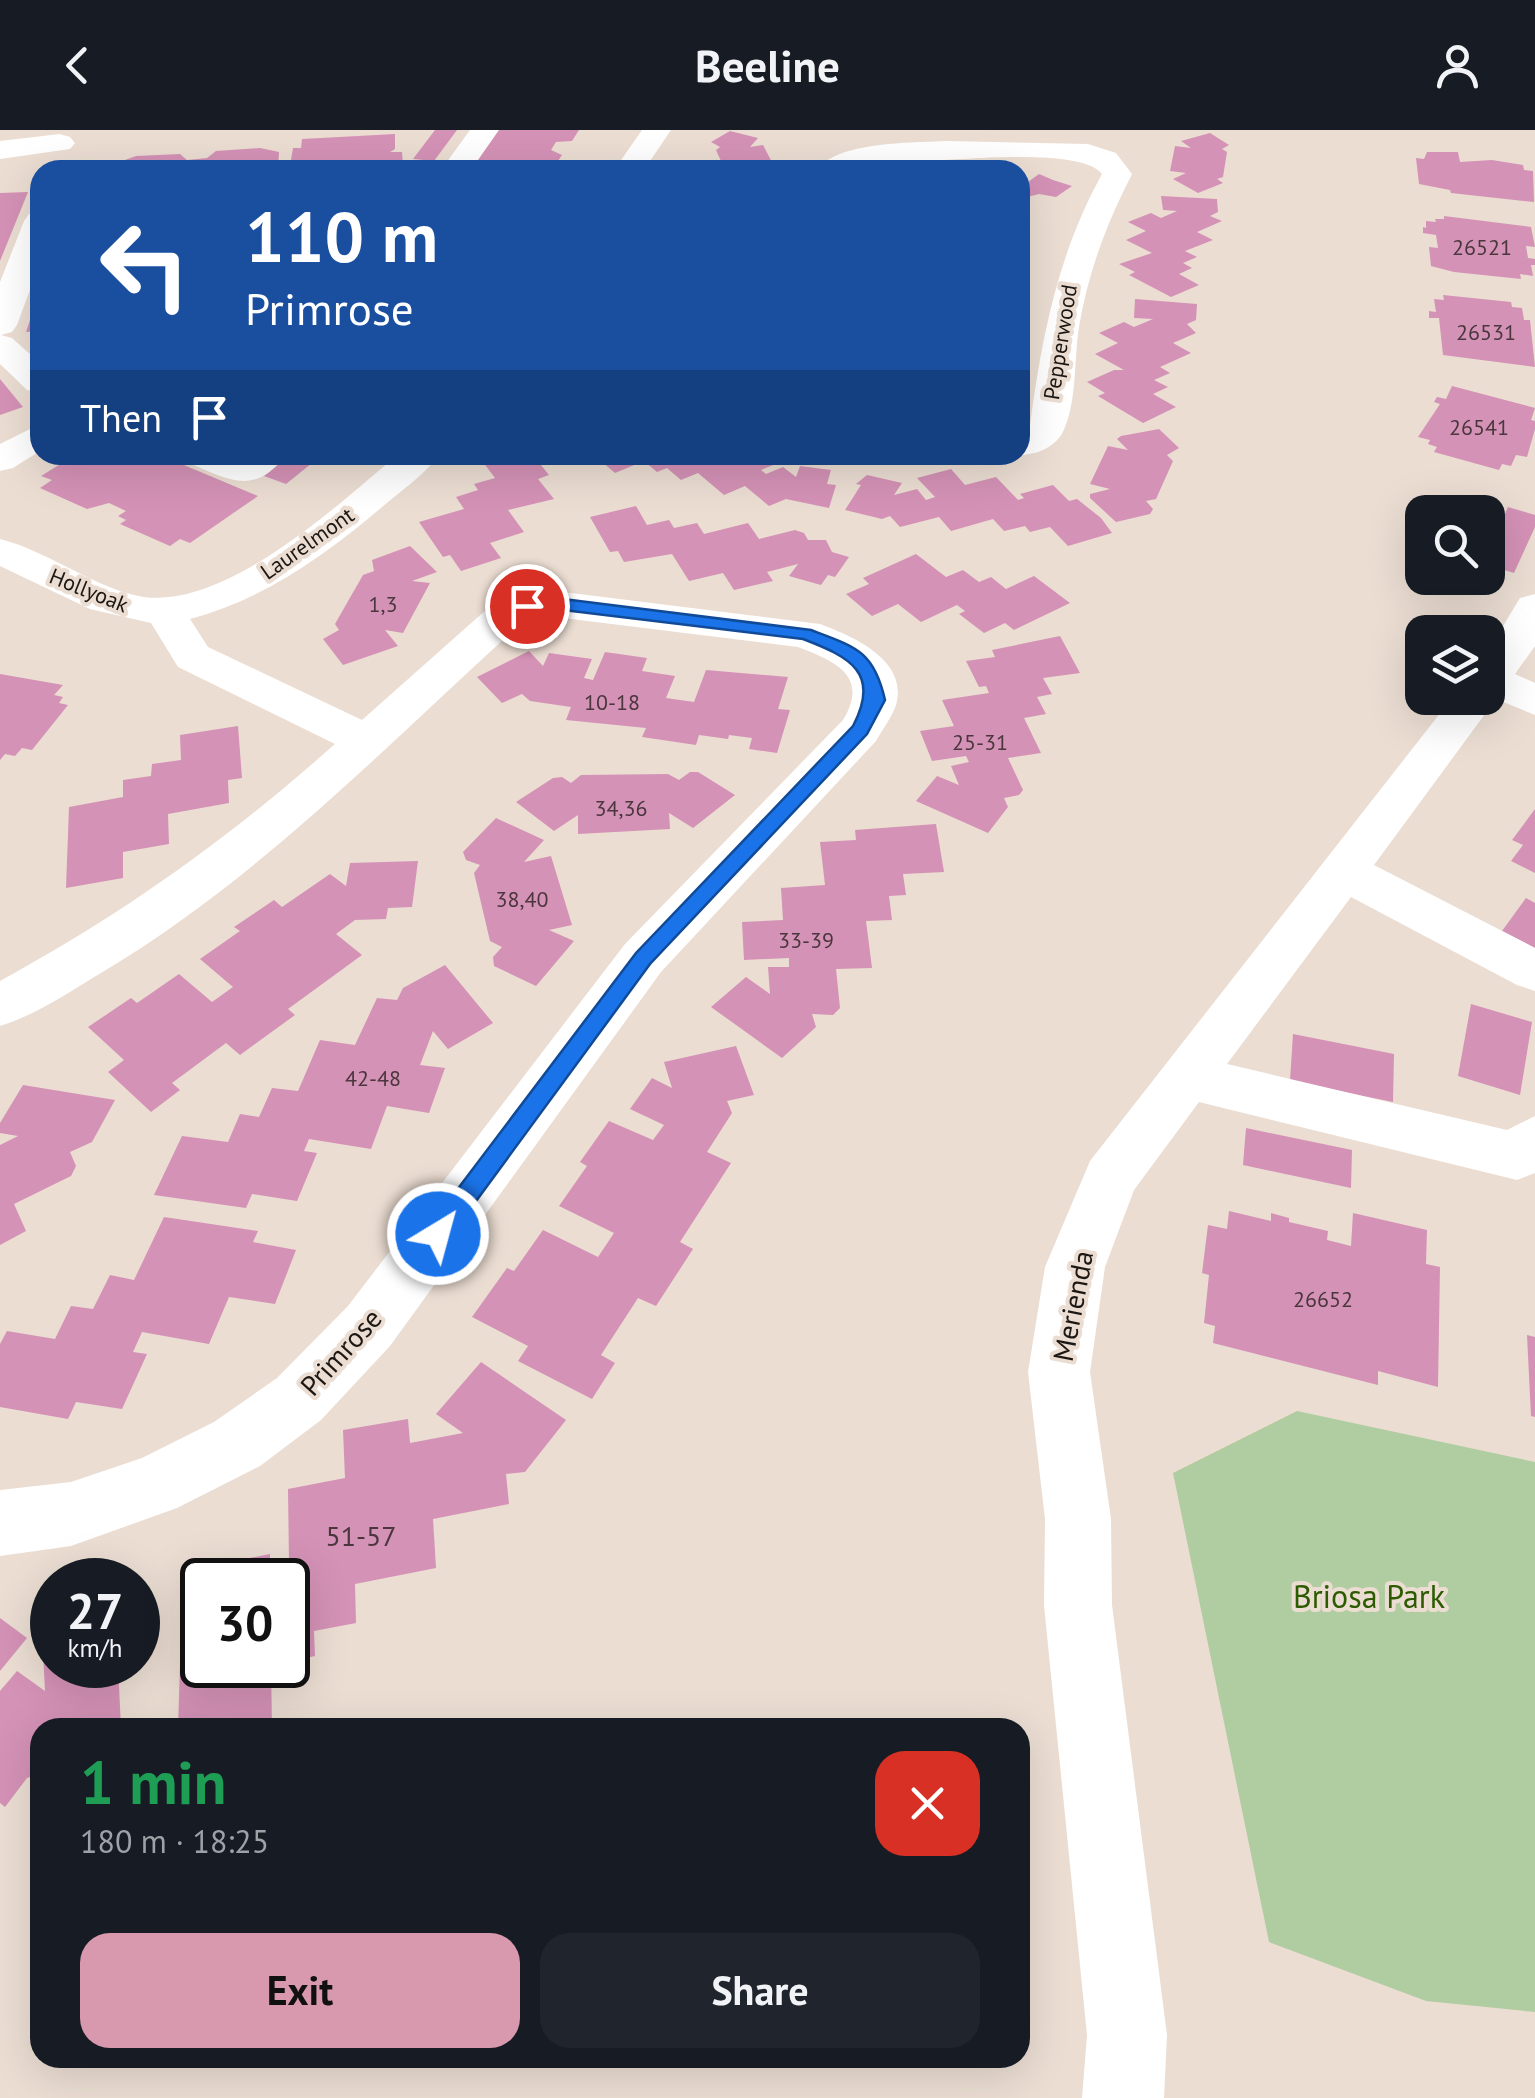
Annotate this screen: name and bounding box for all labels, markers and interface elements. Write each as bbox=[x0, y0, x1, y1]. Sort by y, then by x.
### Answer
text: Beeline bbox=[695, 36, 840, 94]
icon: back bbox=[50, 38, 105, 93]
icon: person bbox=[1430, 38, 1485, 93]
text: 110 m bbox=[245, 191, 438, 281]
icon: left bbox=[80, 200, 210, 330]
house number: 26521 bbox=[1452, 233, 1512, 261]
text: Primrose bbox=[245, 279, 414, 337]
street label: Pepperwood bbox=[1037, 282, 1083, 402]
house number: 26531 bbox=[1456, 318, 1516, 346]
icon: arrive bbox=[182, 390, 237, 445]
text: Then bbox=[80, 393, 162, 442]
house number: 26541 bbox=[1449, 413, 1509, 441]
map controls bbox=[1405, 495, 1505, 715]
button: search bbox=[1405, 495, 1505, 595]
street label: Laurelmont bbox=[255, 500, 360, 585]
street label: Hollyoak bbox=[45, 562, 133, 619]
pin bbox=[485, 564, 570, 649]
icon: arrive bbox=[500, 579, 555, 634]
house number: 1,3 bbox=[369, 590, 397, 618]
button: layers bbox=[1405, 615, 1505, 715]
house number: 10-18 bbox=[584, 688, 640, 716]
house number: 25-31 bbox=[952, 728, 1008, 756]
house number: 34,36 bbox=[595, 794, 647, 822]
house number: 38,40 bbox=[496, 885, 548, 913]
house number: 33-39 bbox=[778, 926, 834, 954]
house number: 42-48 bbox=[345, 1064, 401, 1092]
position arrow bbox=[386, 1182, 490, 1286]
street label: Merienda bbox=[1044, 1247, 1101, 1364]
house number: 26652 bbox=[1293, 1285, 1353, 1313]
street label: Primrose bbox=[292, 1300, 390, 1403]
house number: 51-57 bbox=[325, 1517, 397, 1554]
speed limit sign: 30 bbox=[180, 1558, 310, 1688]
park label: Briosa Park bbox=[1293, 1575, 1446, 1617]
text: 27 bbox=[67, 1578, 123, 1643]
text: km/h bbox=[68, 1632, 122, 1664]
text: 1 min bbox=[80, 1743, 226, 1821]
button: close bbox=[875, 1751, 980, 1856]
text: 180 m · 18:25 bbox=[80, 1820, 269, 1862]
button: Exit bbox=[80, 1933, 520, 2048]
button: Share bbox=[540, 1933, 980, 2048]

